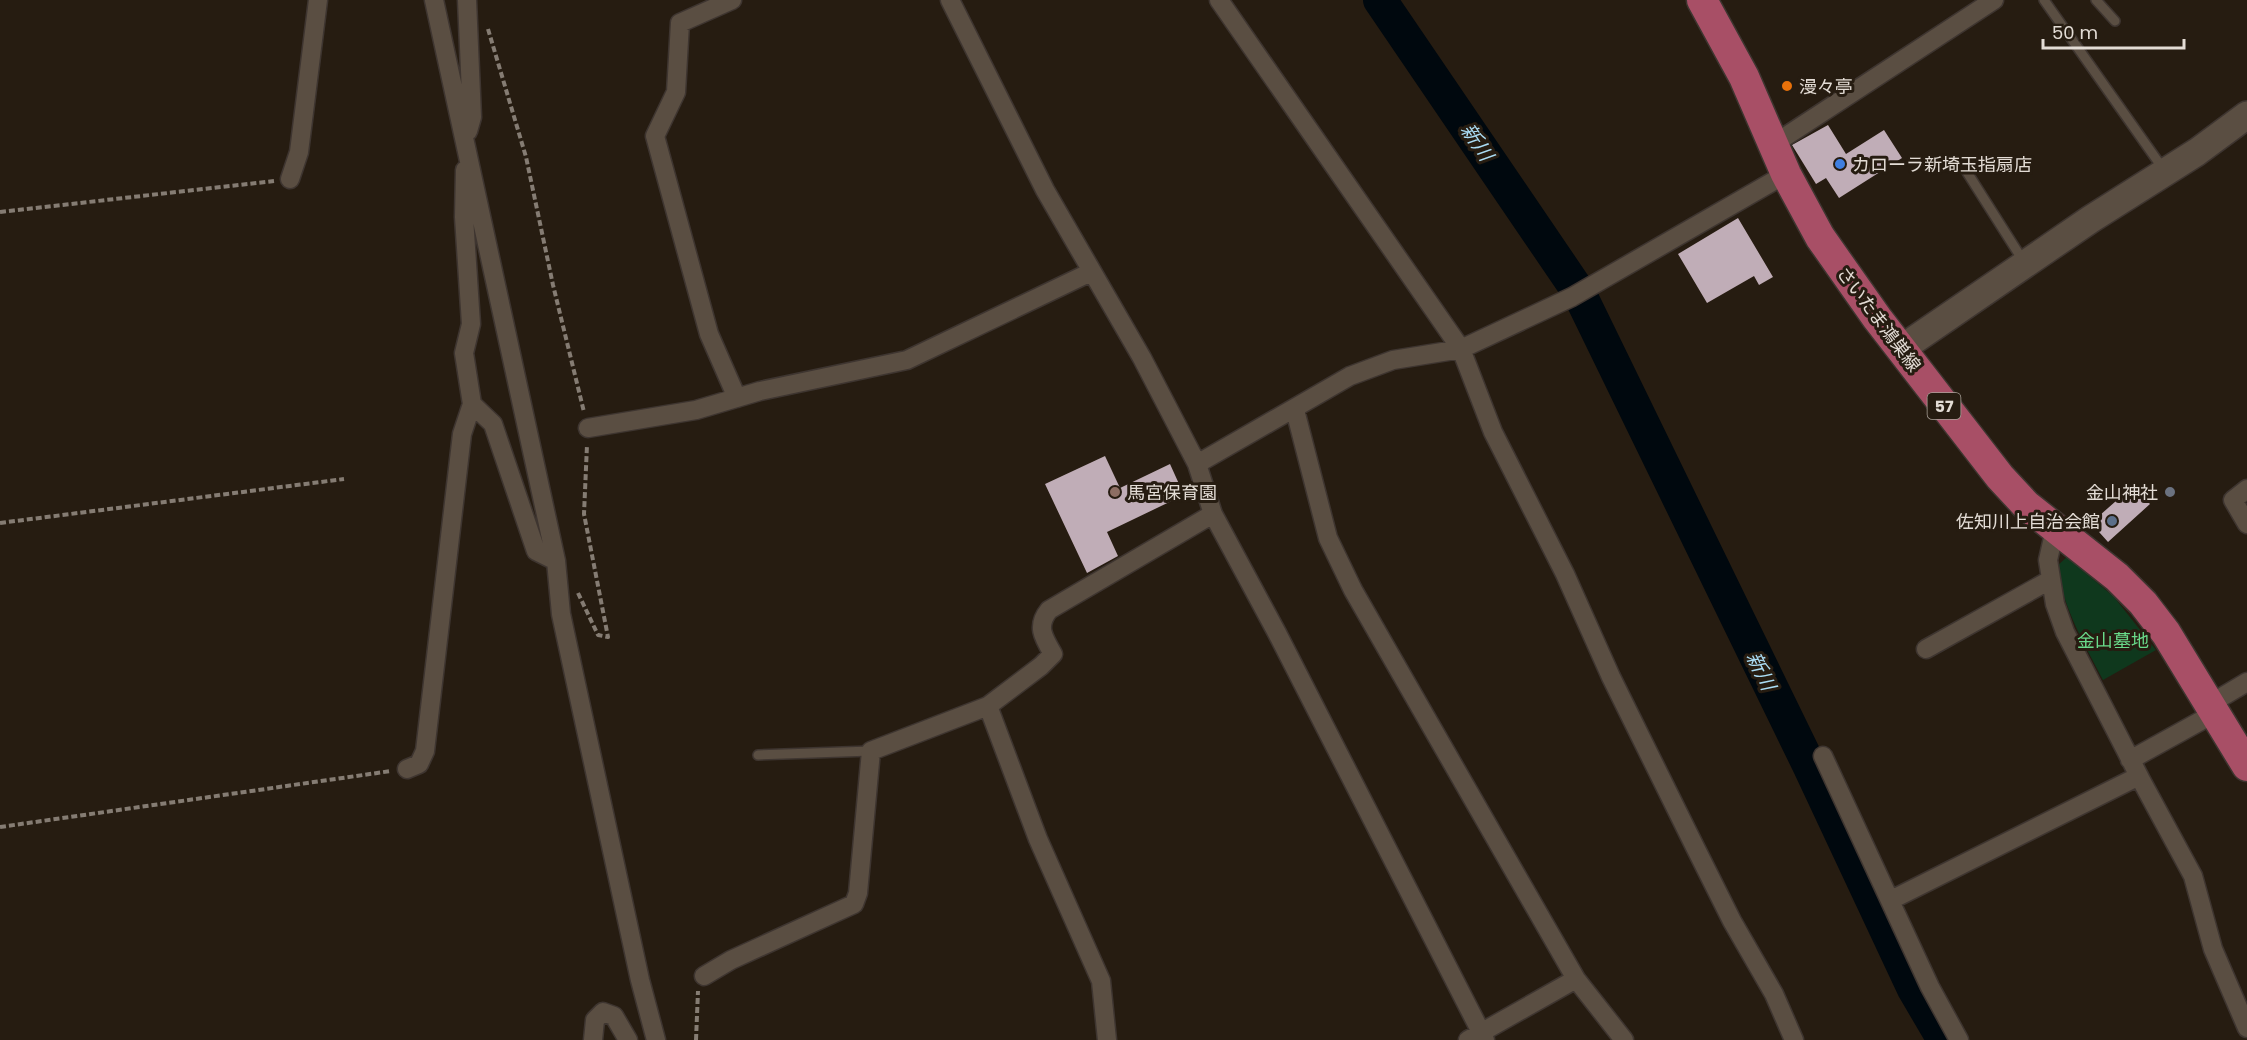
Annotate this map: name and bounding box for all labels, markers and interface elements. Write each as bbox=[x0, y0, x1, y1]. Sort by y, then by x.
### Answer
scale bar bbox=[2043, 12, 2184, 50]
text: 50 m bbox=[2052, 20, 2098, 45]
place label: 漫々亭 bbox=[1799, 74, 1853, 99]
marker: 漫々亭 bbox=[1780, 79, 1794, 93]
water label: 新川 bbox=[1454, 118, 1501, 168]
place label: カローラ新埼玉指扇店 bbox=[1852, 152, 2032, 177]
marker: カローラ新埼玉指扇店 bbox=[1833, 157, 1847, 171]
street label: さいたま鴻巣線 bbox=[1831, 261, 1927, 377]
road number: 57 bbox=[1928, 393, 1960, 419]
place label: 馬宮保育園 bbox=[1127, 480, 1217, 505]
place label: 金山神社 bbox=[2086, 480, 2158, 505]
marker: 馬宮保育園 bbox=[1108, 485, 1122, 499]
marker: 金山神社 bbox=[2163, 485, 2177, 499]
place label: 佐知川上自治会館 bbox=[1956, 509, 2100, 534]
marker: 佐知川上自治会館 bbox=[2105, 514, 2119, 528]
park label: 金山墓地 bbox=[2077, 628, 2149, 653]
water label: 新川 bbox=[1740, 647, 1783, 697]

